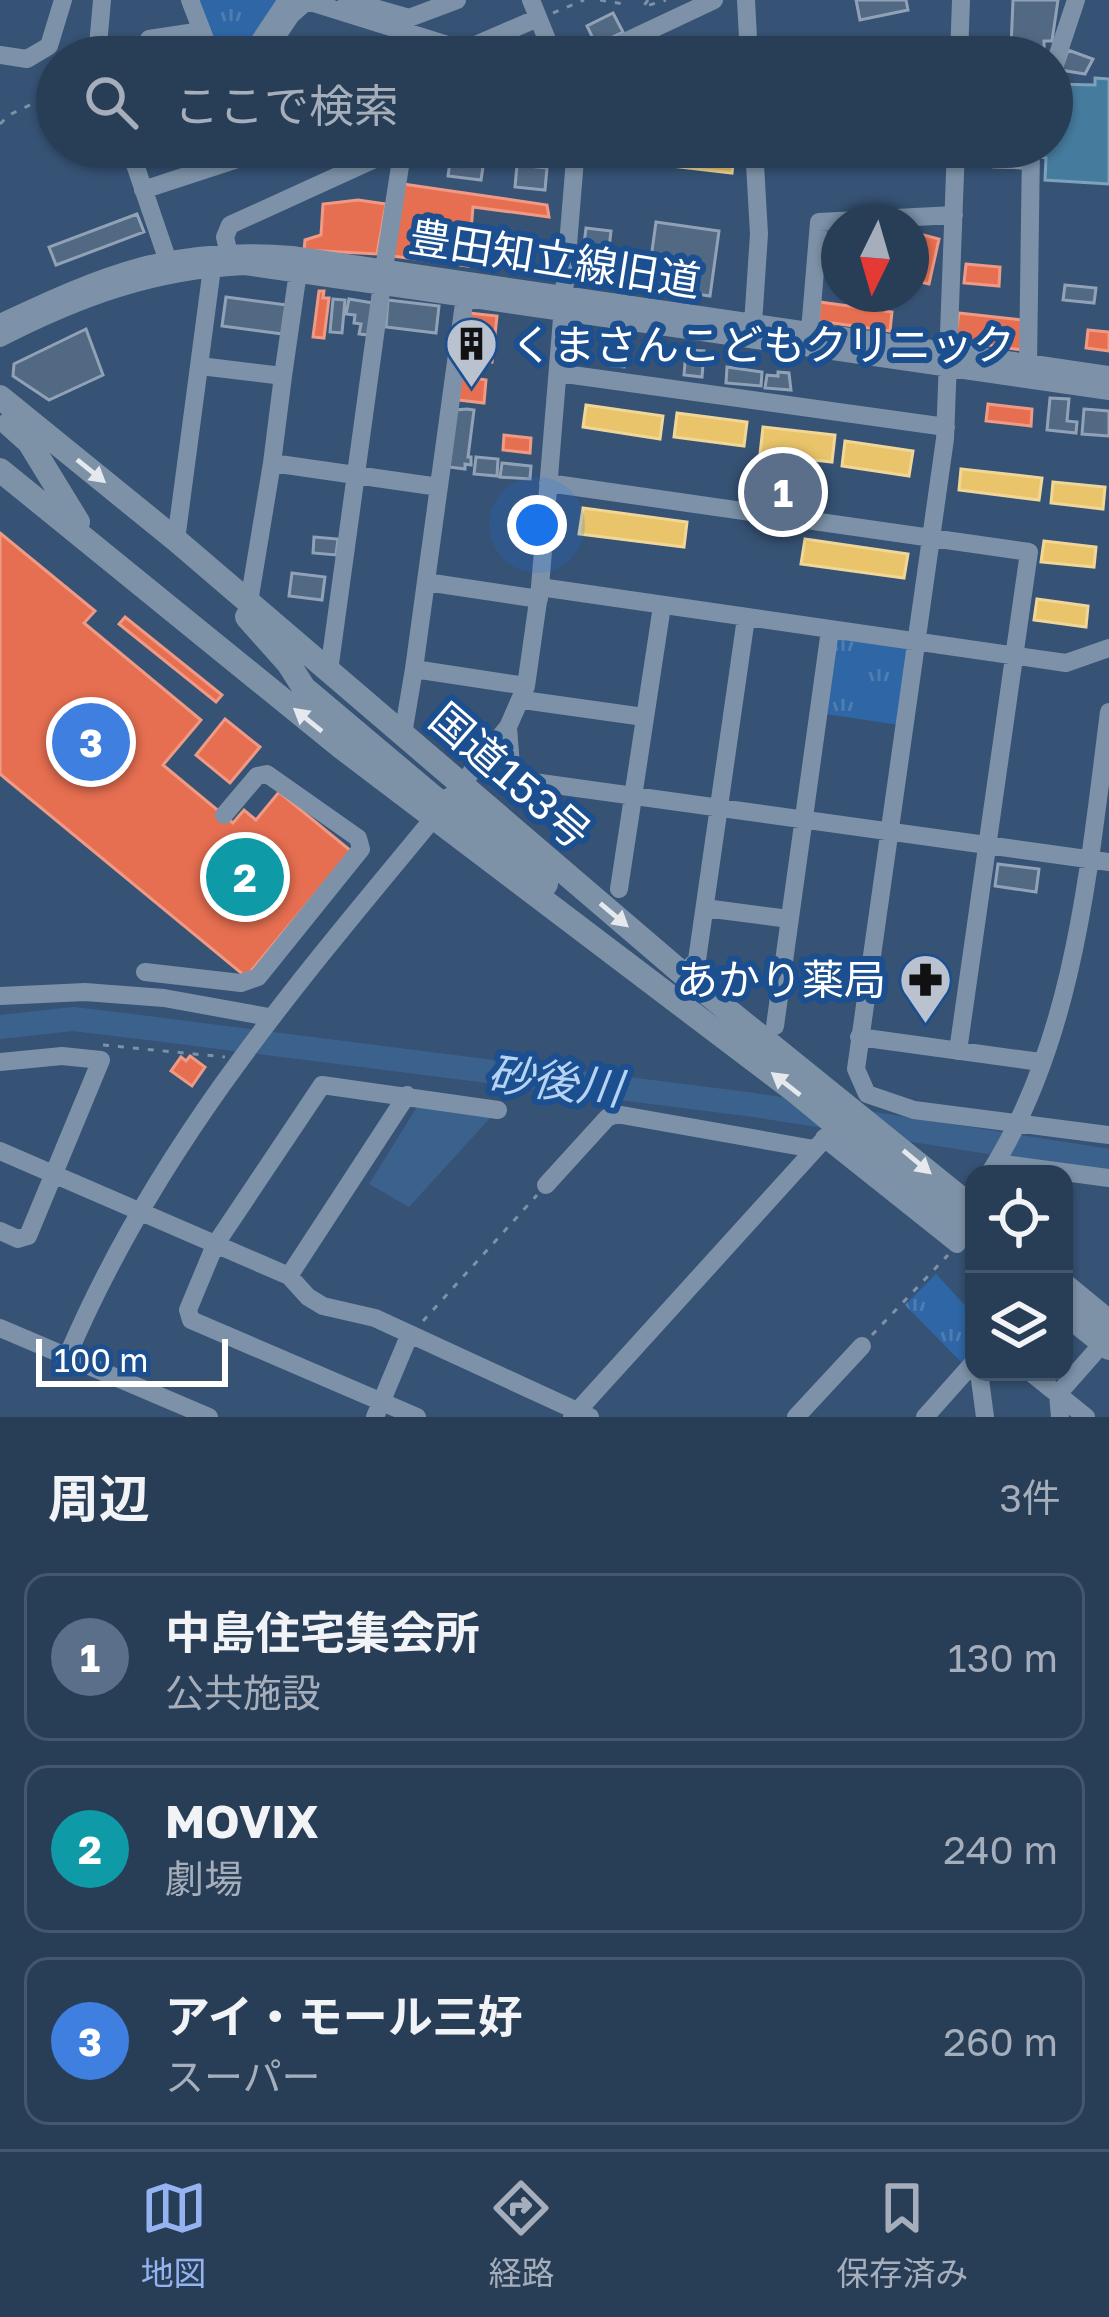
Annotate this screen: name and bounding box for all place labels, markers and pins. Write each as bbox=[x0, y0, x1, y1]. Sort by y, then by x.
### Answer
building icon: くまさんこどもクリニック bbox=[444, 316, 500, 390]
place label: くまさんこどもクリニック bbox=[511, 319, 1015, 369]
pin: 1 bbox=[744, 447, 822, 537]
pin: 3 bbox=[52, 697, 130, 787]
pin: 2 bbox=[206, 832, 284, 922]
pharmacy icon: あかり薬局 bbox=[897, 951, 953, 1025]
place label: あかり薬局 bbox=[676, 954, 886, 1004]

